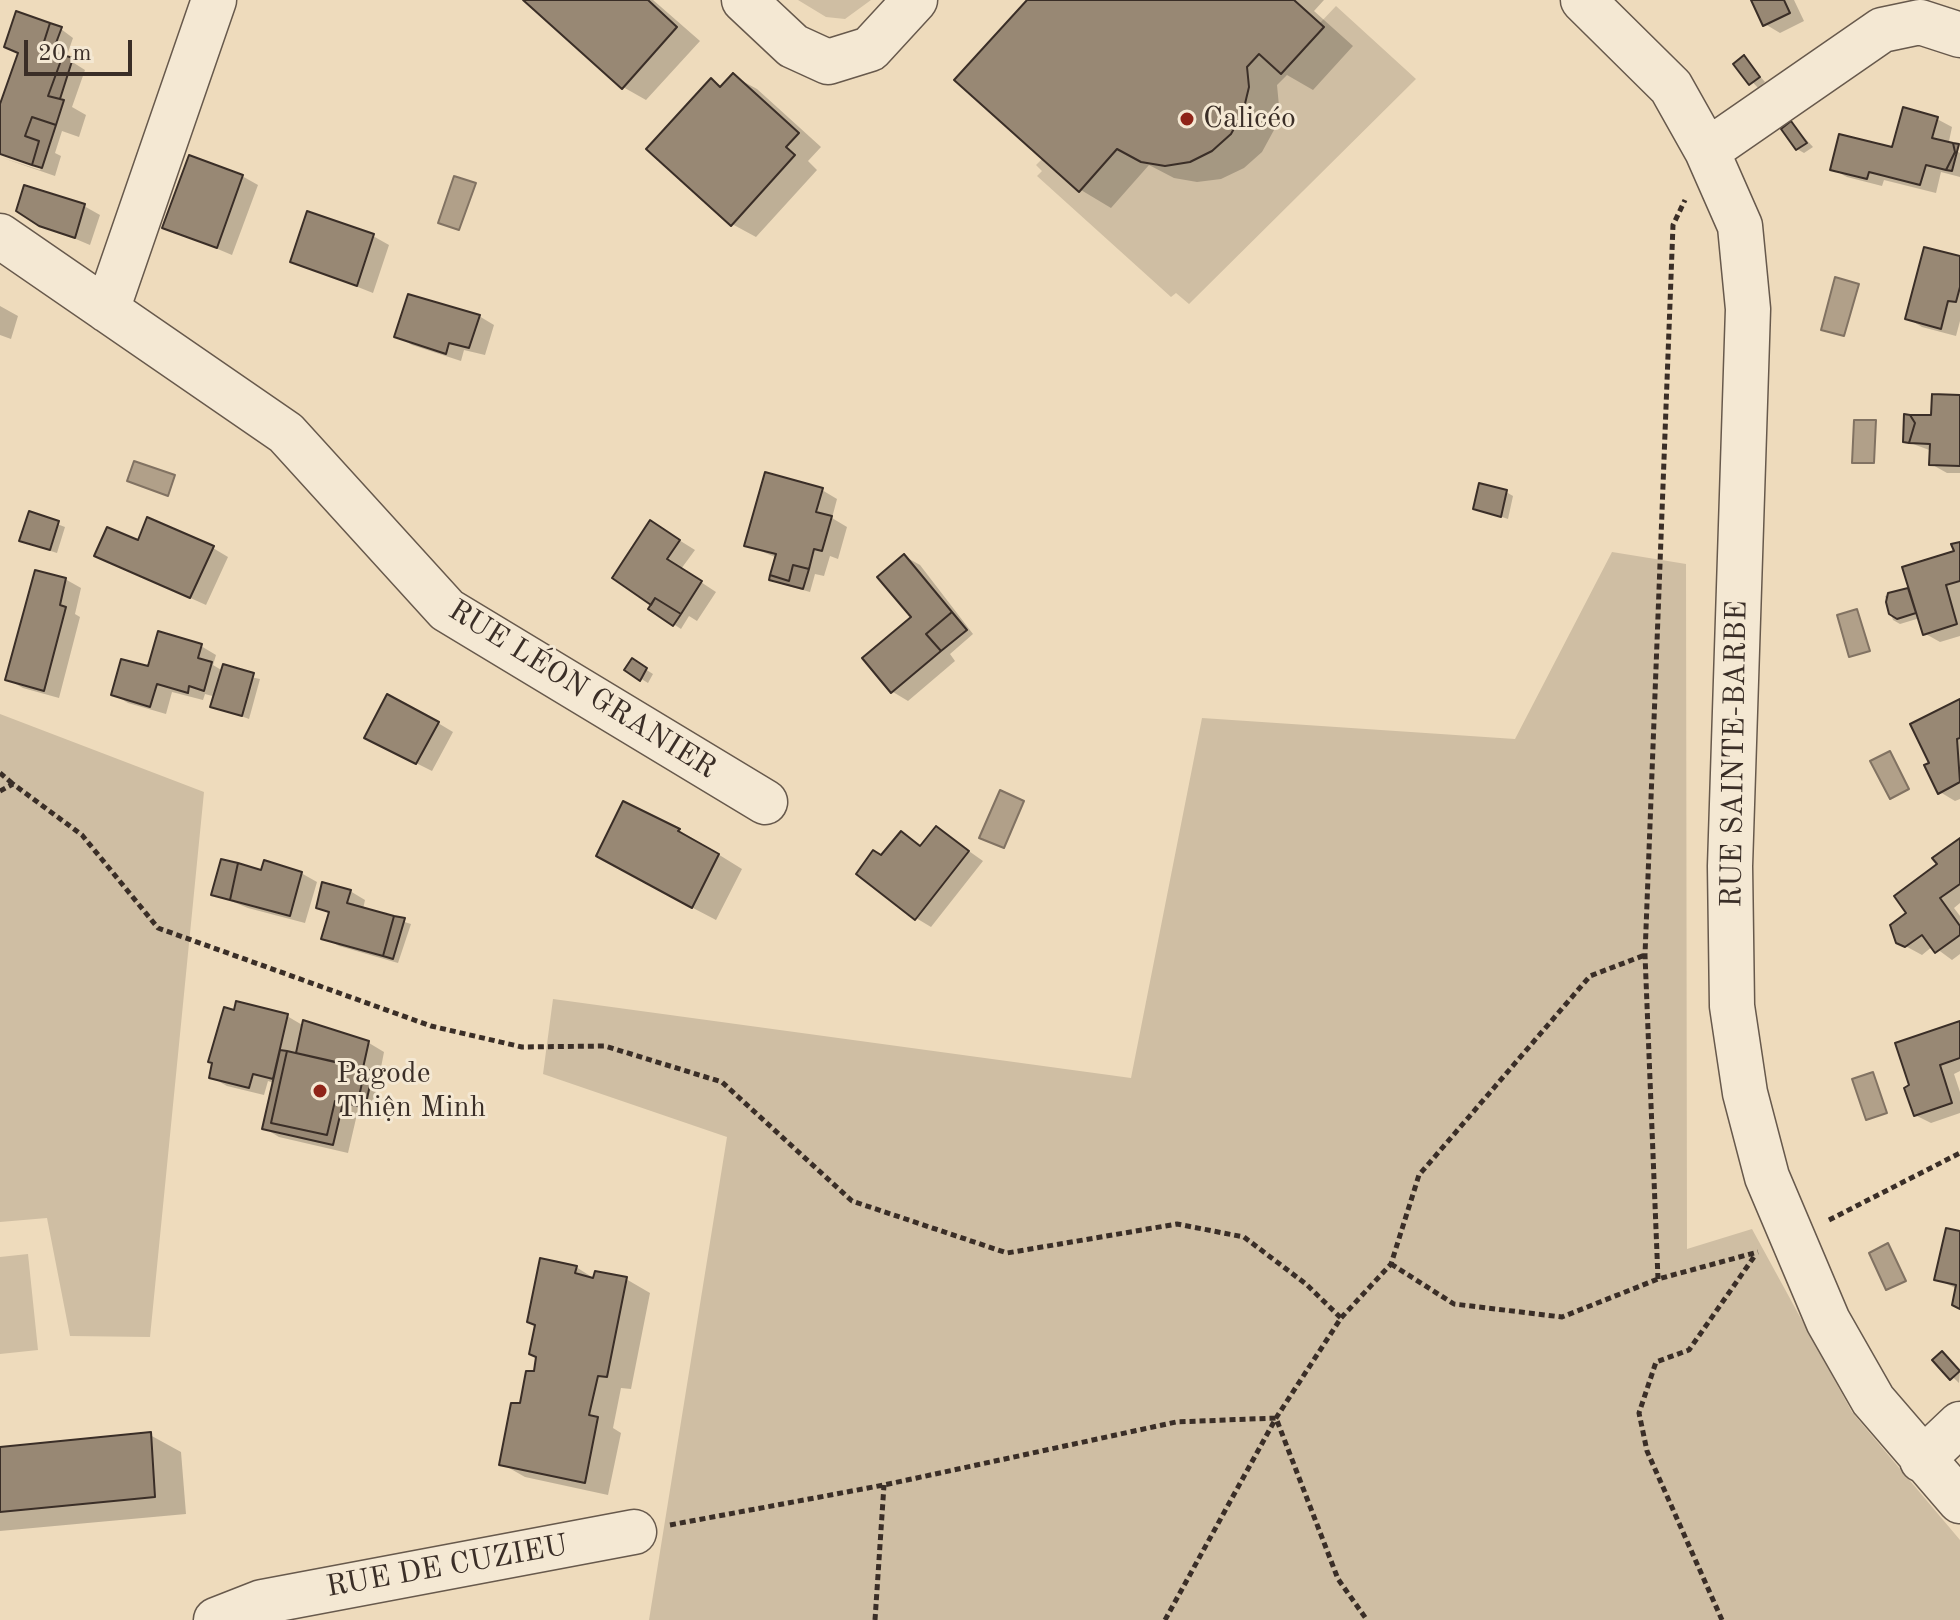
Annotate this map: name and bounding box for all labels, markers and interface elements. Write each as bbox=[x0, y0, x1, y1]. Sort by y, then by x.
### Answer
scale bar bbox=[28, 24, 136, 74]
text: 20 m bbox=[38, 42, 92, 66]
place label: Calicéo bbox=[1203, 101, 1296, 137]
marker: Calicéo bbox=[1178, 110, 1196, 128]
street label: RUE LÉON GRANIER bbox=[441, 593, 723, 787]
street label: RUE SAINTE-BARBE bbox=[1714, 600, 1756, 908]
place label: Pagode Thiện Minh bbox=[336, 1056, 486, 1126]
marker: Pagode Thiện Minh bbox=[311, 1082, 329, 1100]
street label: RUE DE CUZIEU bbox=[324, 1528, 570, 1606]

